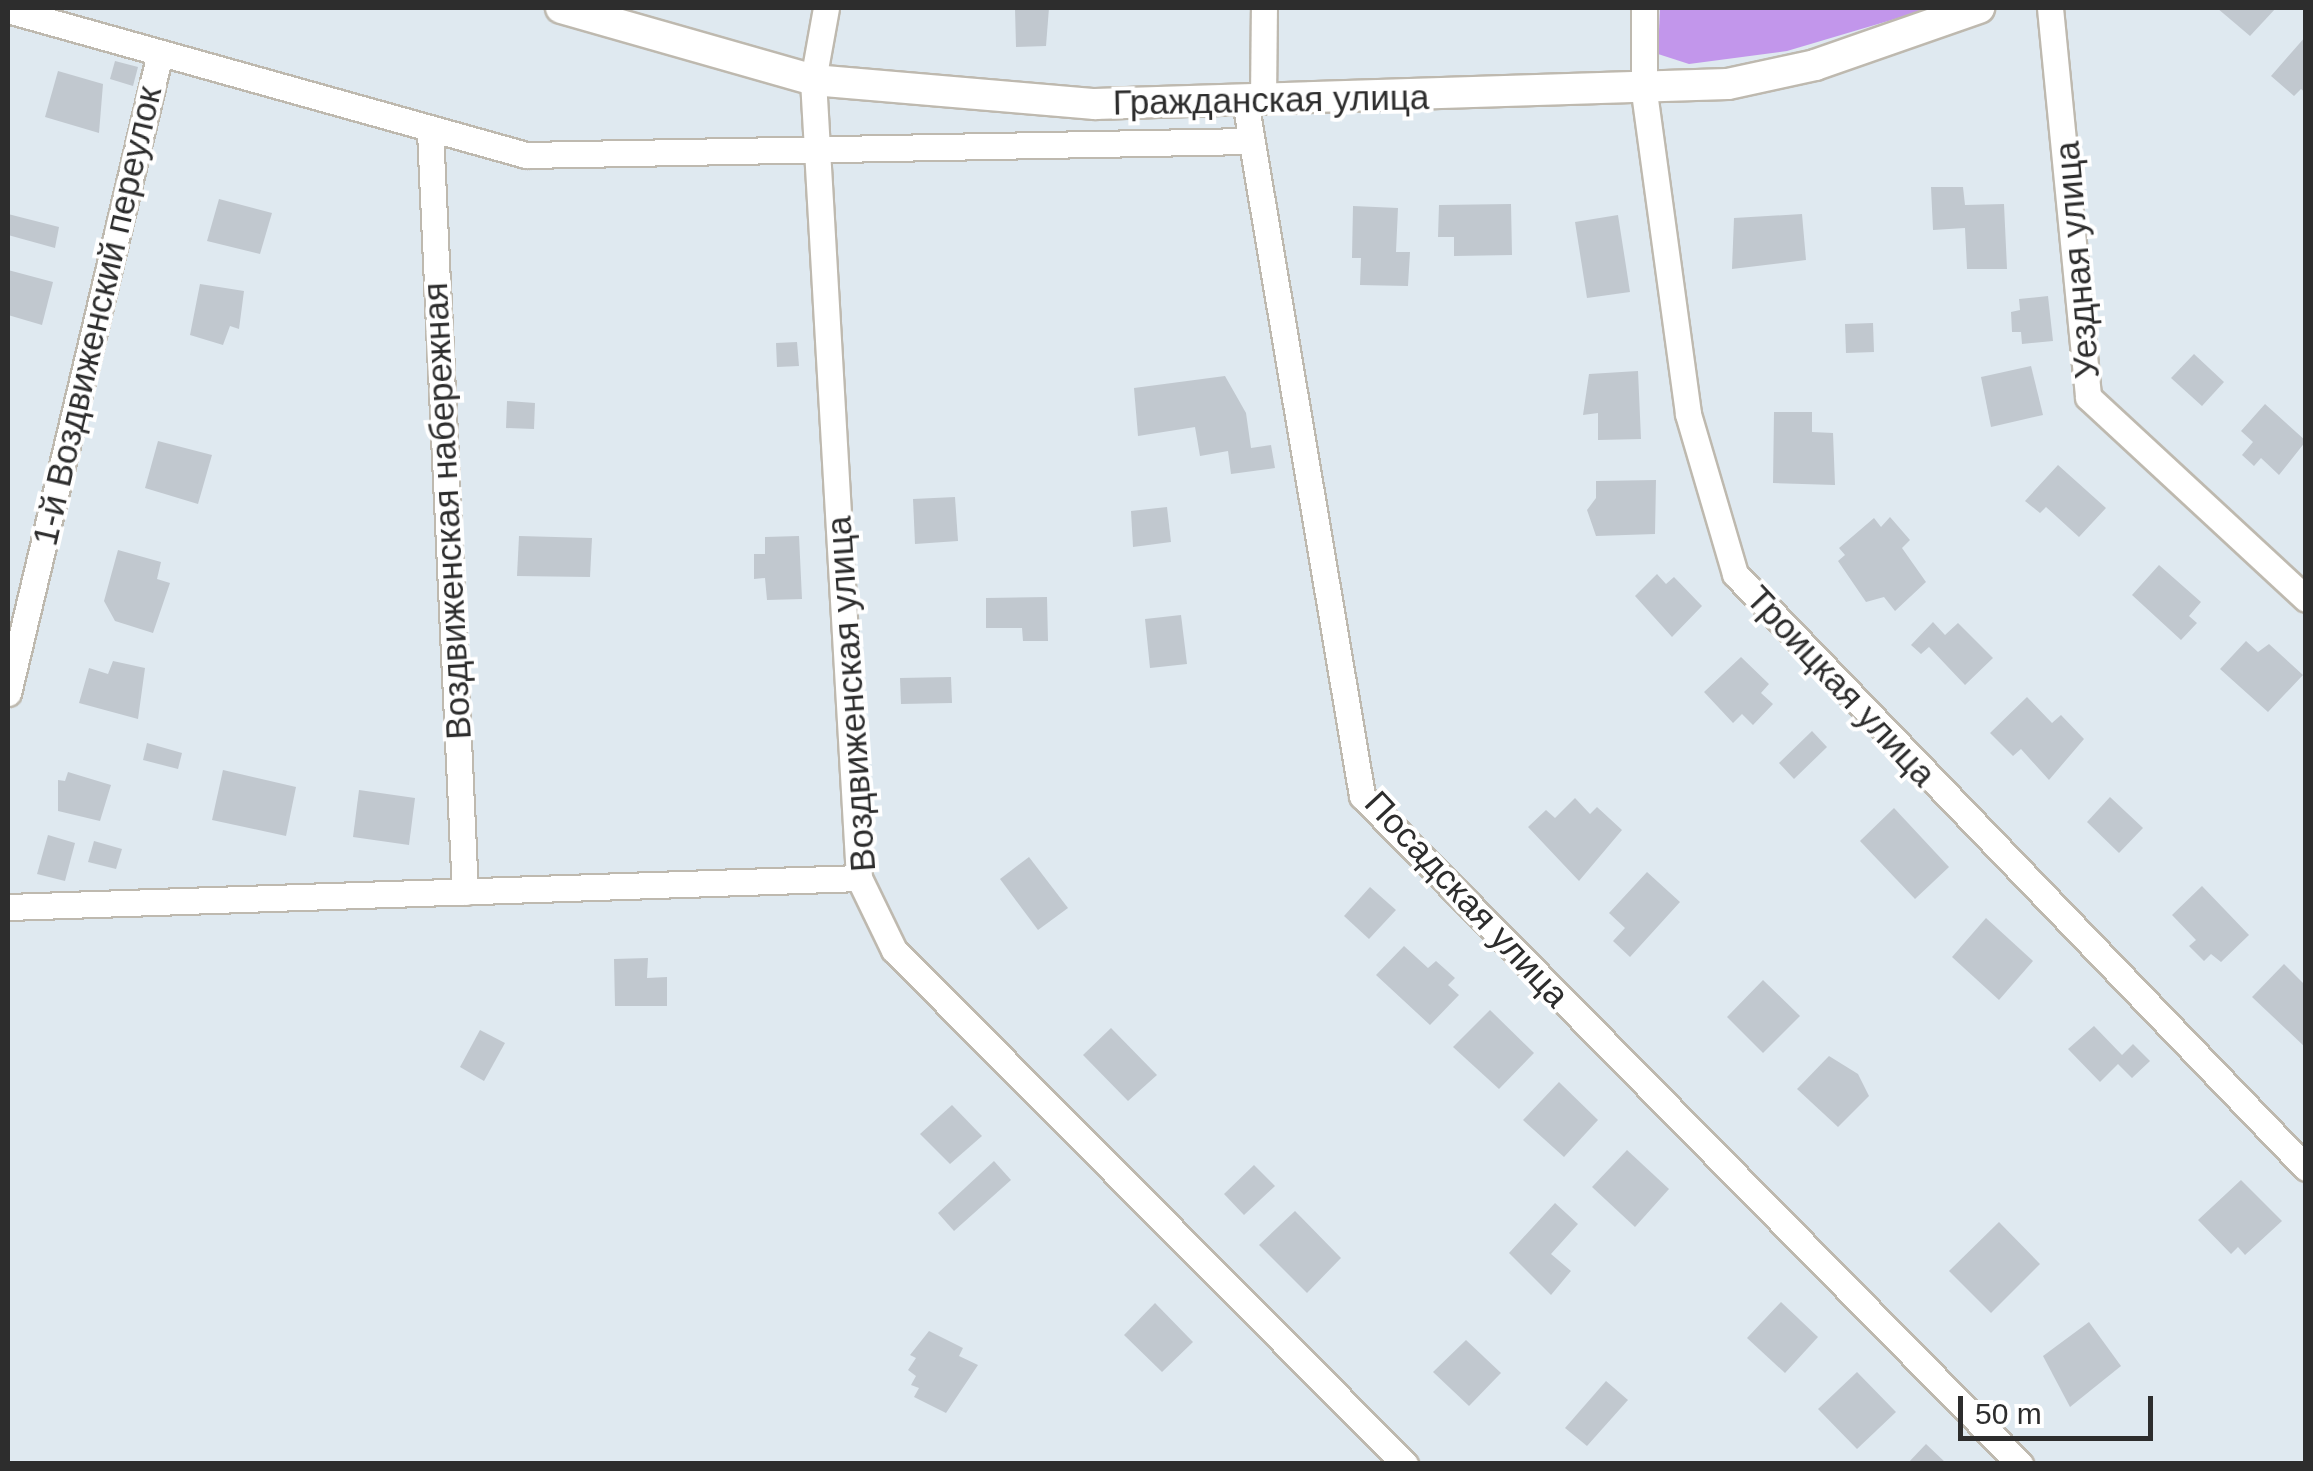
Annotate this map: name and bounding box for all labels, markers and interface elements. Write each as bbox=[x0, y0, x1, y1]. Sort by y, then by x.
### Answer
street label: Гражданская улица bbox=[1112, 76, 1430, 124]
street label: 1-й Воздвиженский переулок bbox=[24, 82, 170, 550]
street label: Уездная улица bbox=[2046, 140, 2108, 380]
street label: Воздвиженская набережная bbox=[414, 281, 480, 741]
street label: Воздвиженская улица bbox=[818, 515, 884, 873]
street label: Троицкая улица bbox=[1738, 577, 1944, 795]
street label: Посадская улица bbox=[1356, 782, 1578, 1016]
scale bar bbox=[1963, 1376, 2158, 1438]
text: 50 m bbox=[1975, 1397, 2042, 1430]

